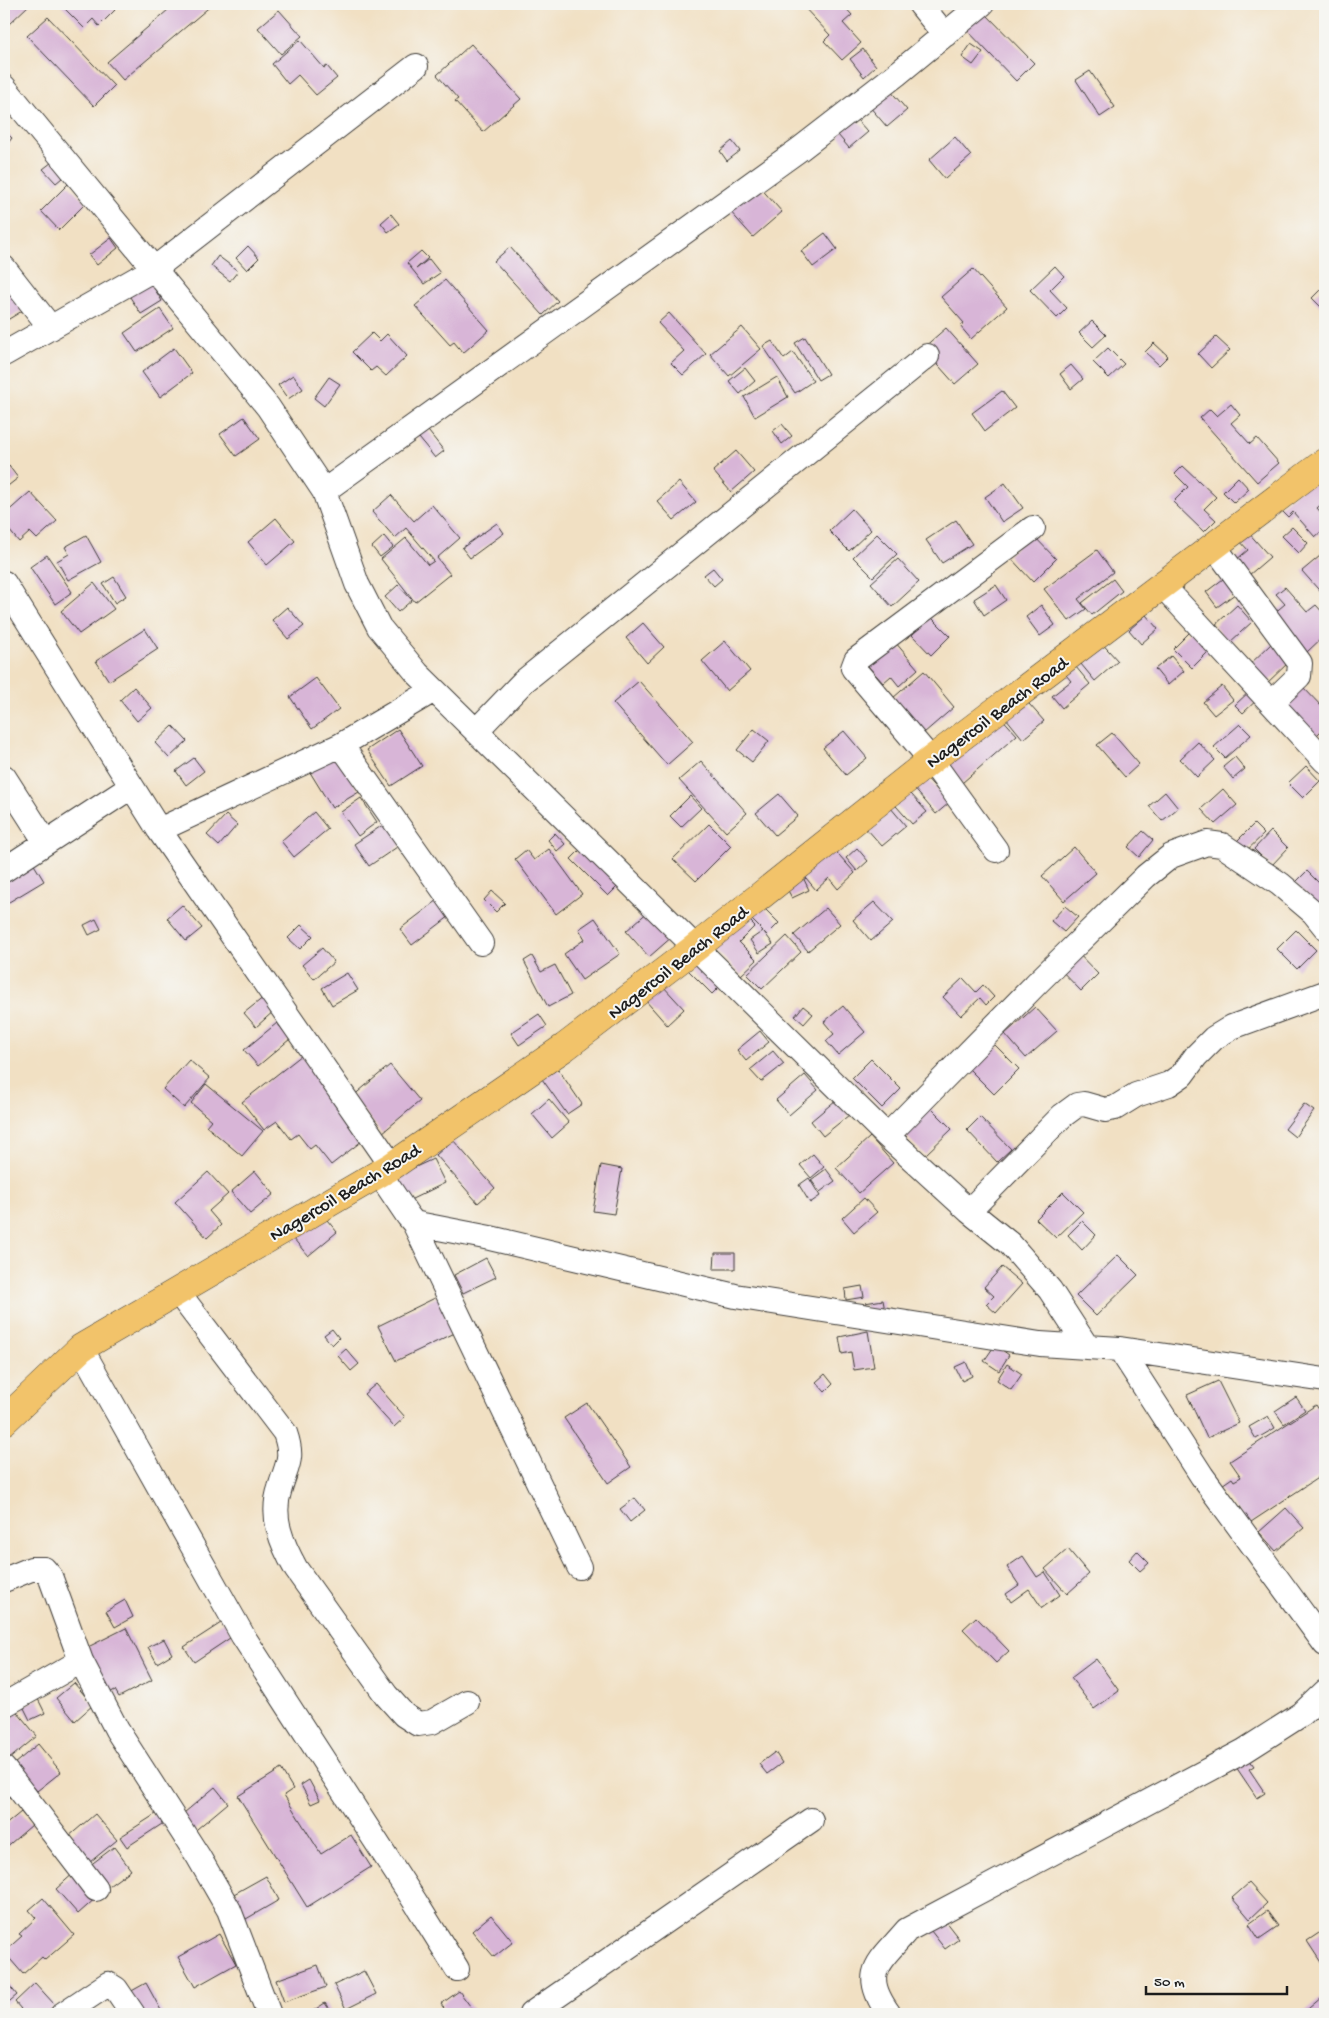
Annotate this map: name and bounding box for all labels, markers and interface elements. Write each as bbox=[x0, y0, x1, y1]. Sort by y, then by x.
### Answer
street label: Nagercoil Beach Road bbox=[922, 652, 1075, 775]
street label: Nagercoil Beach Road bbox=[604, 901, 756, 1026]
street label: Nagercoil Beach Road bbox=[266, 1139, 427, 1248]
scale bar bbox=[1146, 1963, 1288, 1995]
text: 50 m bbox=[1154, 1974, 1185, 1992]

